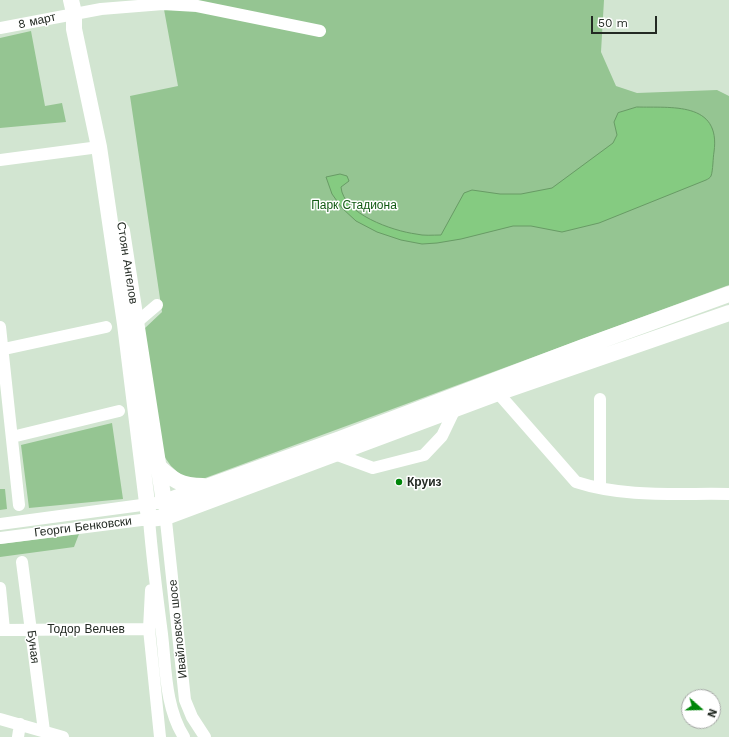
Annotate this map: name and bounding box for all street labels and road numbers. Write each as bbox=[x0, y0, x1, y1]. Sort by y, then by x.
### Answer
street label: 8 март bbox=[17, 10, 57, 32]
street label: Стоян Ангелов bbox=[113, 221, 141, 305]
street label: Георги Бенковски bbox=[33, 514, 133, 540]
street label: Ивайловско шосе bbox=[166, 579, 190, 679]
street label: Тодор Велчев bbox=[47, 622, 125, 636]
street label: Буная bbox=[24, 630, 42, 664]

